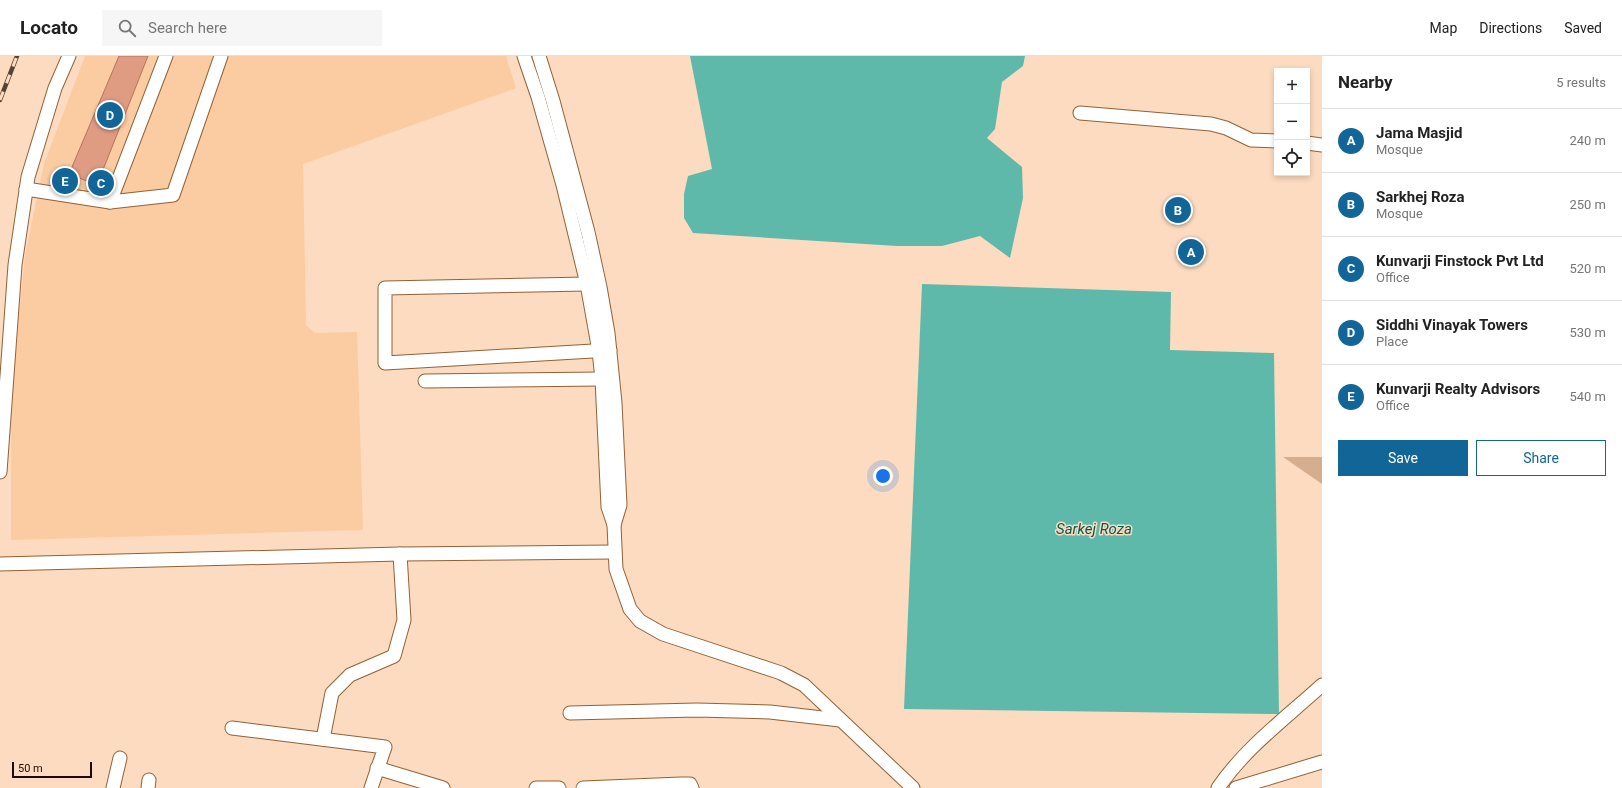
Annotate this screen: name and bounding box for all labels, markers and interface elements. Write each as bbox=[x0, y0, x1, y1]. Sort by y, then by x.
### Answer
search box bbox=[102, 10, 382, 46]
text: Locato bbox=[20, 16, 78, 39]
icon: search bbox=[116, 17, 138, 39]
text: Search here bbox=[148, 19, 227, 37]
text: Map bbox=[1430, 20, 1457, 36]
text: Directions bbox=[1479, 20, 1542, 36]
text: Saved bbox=[1564, 20, 1602, 36]
map controls bbox=[1274, 68, 1310, 176]
button: + bbox=[1274, 68, 1310, 104]
text: Nearby bbox=[1338, 72, 1393, 92]
text: 5 results bbox=[1556, 75, 1606, 90]
pin: D bbox=[97, 100, 123, 130]
button: − bbox=[1274, 104, 1310, 140]
text: Jama Masjid bbox=[1376, 124, 1462, 142]
text: A bbox=[1347, 133, 1355, 148]
text: 240 m bbox=[1569, 133, 1606, 148]
button: locate bbox=[1274, 140, 1310, 176]
text: Mosque bbox=[1376, 142, 1423, 157]
pin: E bbox=[52, 166, 78, 196]
pin: C bbox=[88, 168, 114, 198]
text: Sarkhej Roza bbox=[1376, 188, 1465, 206]
pin: B bbox=[1165, 195, 1191, 225]
text: B bbox=[1347, 197, 1355, 212]
text: 250 m bbox=[1569, 197, 1606, 212]
text: Mosque bbox=[1376, 206, 1423, 221]
pin: A bbox=[1178, 237, 1204, 267]
text: Kunvarji Finstock Pvt Ltd bbox=[1376, 252, 1544, 270]
text: C bbox=[1347, 261, 1355, 276]
text: 520 m bbox=[1569, 261, 1606, 276]
text: Office bbox=[1376, 270, 1410, 285]
text: Siddhi Vinayak Towers bbox=[1376, 316, 1528, 334]
text: D bbox=[1347, 325, 1355, 340]
text: 530 m bbox=[1569, 325, 1606, 340]
text: Place bbox=[1376, 334, 1408, 349]
text: Kunvarji Realty Advisors bbox=[1376, 380, 1540, 398]
text: E bbox=[1347, 389, 1355, 404]
text: 540 m bbox=[1569, 389, 1606, 404]
text: Office bbox=[1376, 398, 1410, 413]
button: Save bbox=[1338, 440, 1468, 476]
button: Share bbox=[1476, 440, 1606, 476]
your location bbox=[873, 466, 893, 486]
water label: Sarkej Roza bbox=[1056, 520, 1132, 538]
scale bar bbox=[12, 760, 92, 779]
text: 50 m bbox=[18, 762, 43, 775]

